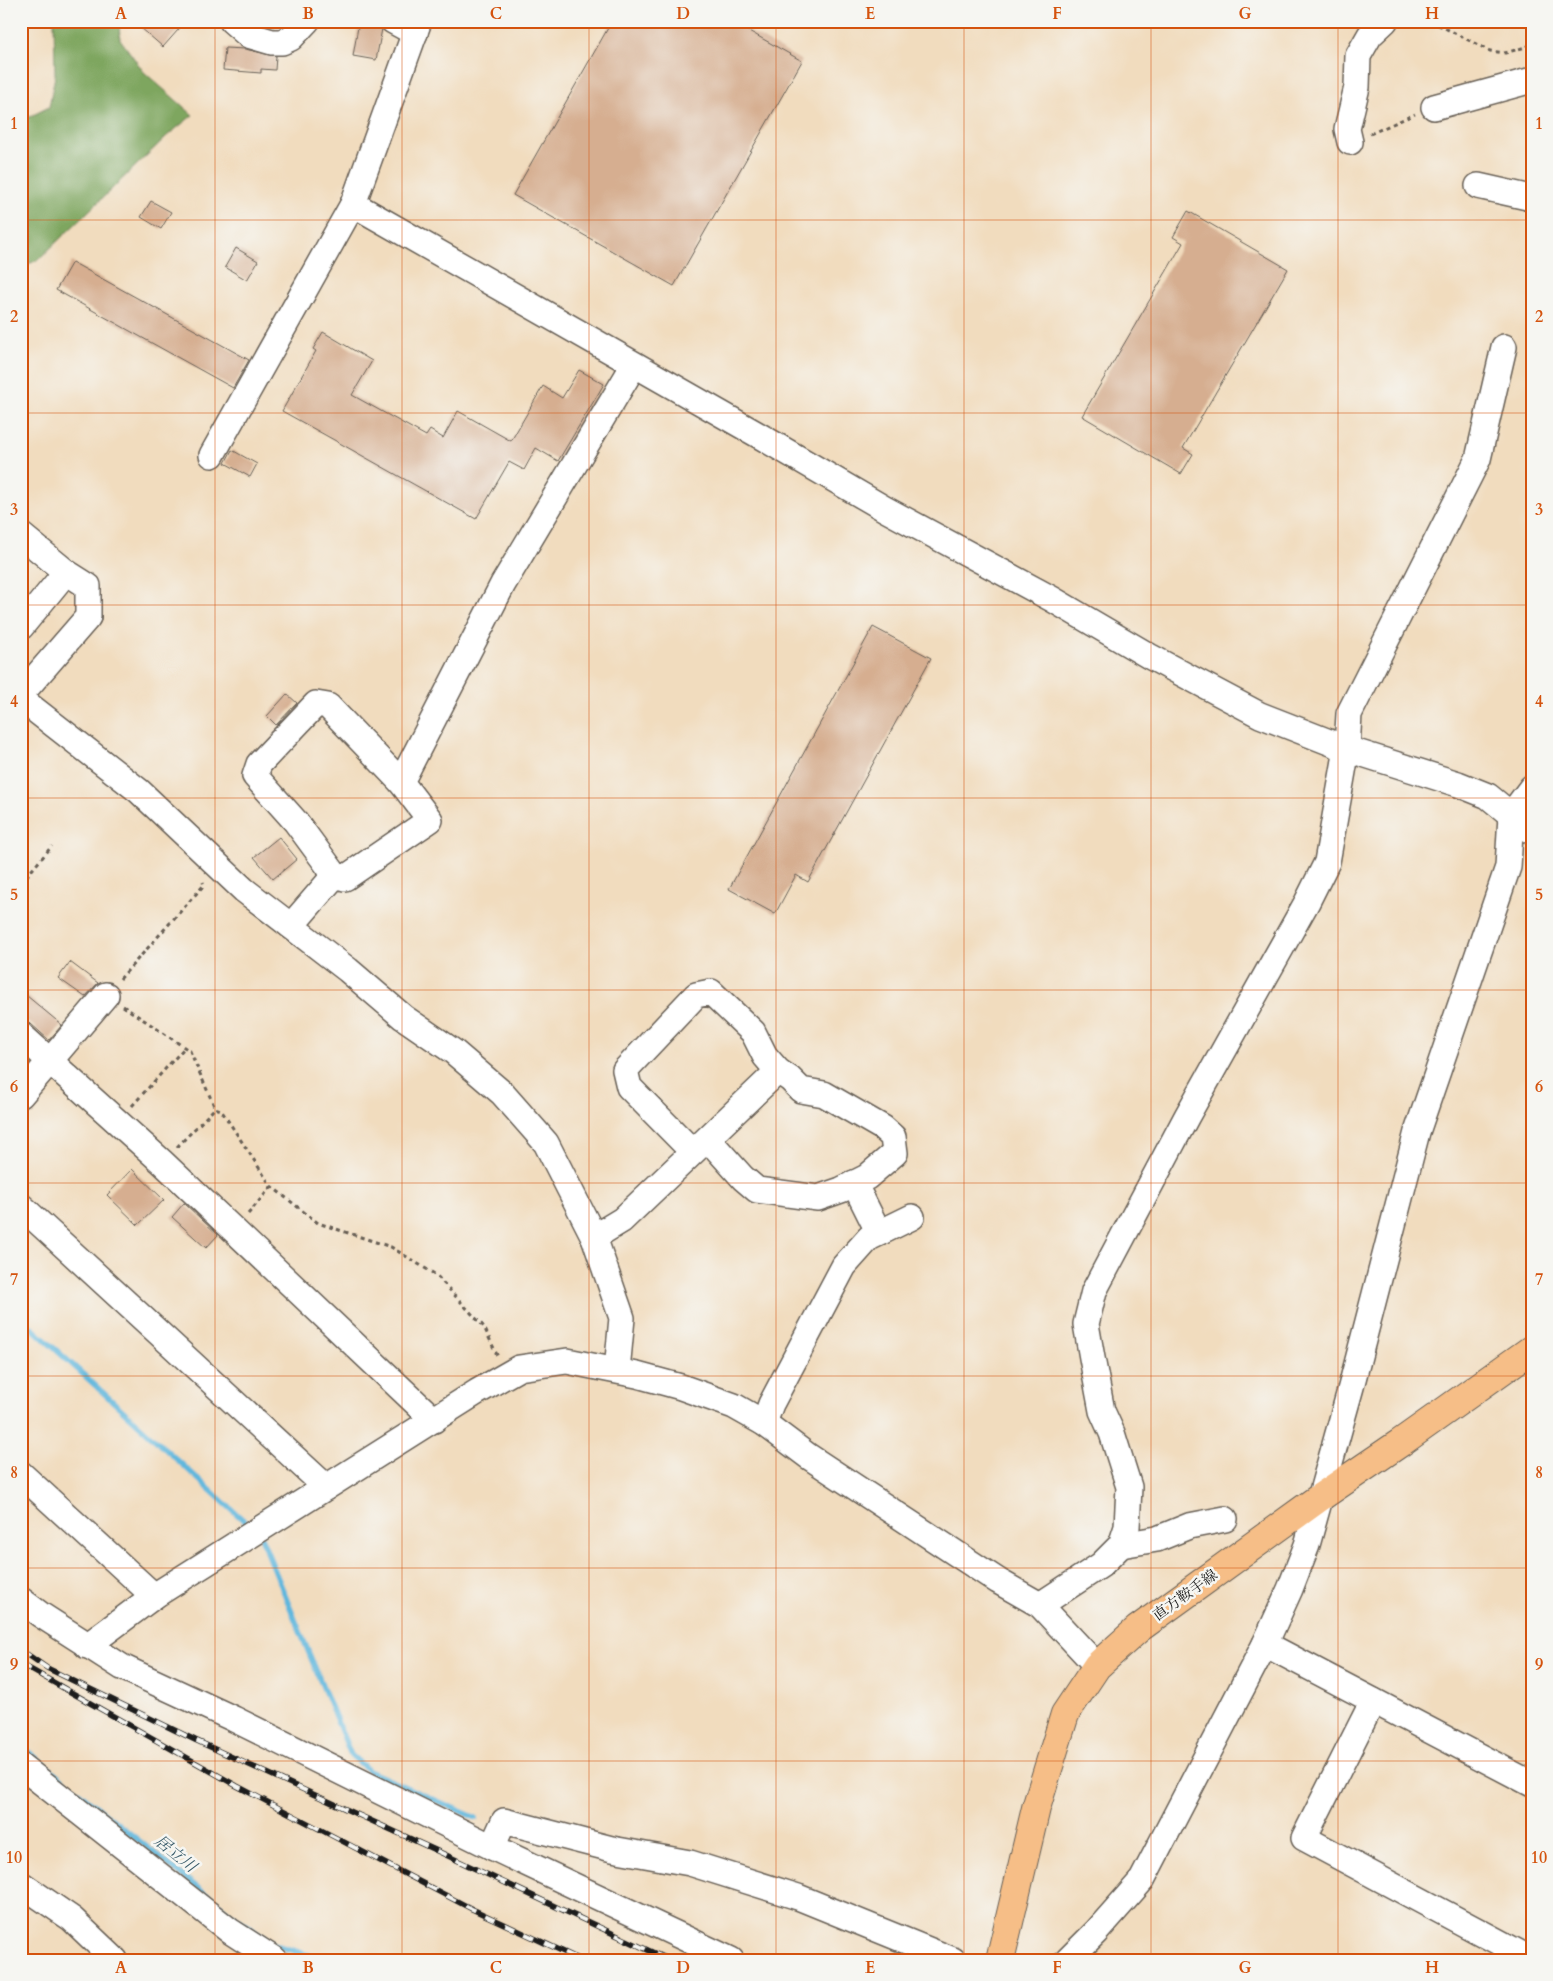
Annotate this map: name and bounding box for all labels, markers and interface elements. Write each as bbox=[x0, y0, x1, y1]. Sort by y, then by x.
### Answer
text: A bbox=[115, 3, 127, 25]
text: B bbox=[302, 3, 314, 25]
text: C bbox=[490, 3, 502, 25]
text: D bbox=[676, 3, 690, 25]
text: E bbox=[865, 3, 875, 25]
text: F bbox=[1052, 3, 1062, 25]
text: G bbox=[1238, 3, 1252, 25]
text: H bbox=[1425, 3, 1439, 25]
text: 1 bbox=[10, 113, 18, 135]
text: 1 bbox=[1535, 113, 1543, 135]
text: 2 bbox=[10, 306, 18, 328]
text: 2 bbox=[1535, 306, 1543, 328]
text: 3 bbox=[10, 499, 18, 521]
text: 3 bbox=[1535, 499, 1543, 521]
text: 4 bbox=[10, 691, 18, 713]
text: 4 bbox=[1535, 691, 1543, 713]
text: 5 bbox=[10, 884, 18, 906]
text: 5 bbox=[1535, 884, 1543, 906]
text: 6 bbox=[10, 1076, 18, 1098]
text: 6 bbox=[1535, 1076, 1543, 1098]
text: 7 bbox=[10, 1269, 18, 1291]
text: 7 bbox=[1535, 1269, 1543, 1291]
text: 8 bbox=[10, 1462, 18, 1484]
text: 8 bbox=[1535, 1462, 1543, 1484]
street label: 直方鞍手線 bbox=[1149, 1565, 1221, 1625]
text: 9 bbox=[10, 1654, 18, 1676]
text: 9 bbox=[1535, 1654, 1543, 1676]
water label: 居立川 bbox=[150, 1830, 202, 1879]
text: 10 bbox=[6, 1847, 22, 1869]
text: 10 bbox=[1531, 1847, 1547, 1869]
text: A bbox=[115, 1957, 127, 1979]
text: B bbox=[302, 1957, 314, 1979]
text: C bbox=[490, 1957, 502, 1979]
text: D bbox=[676, 1957, 690, 1979]
text: E bbox=[865, 1957, 875, 1979]
text: F bbox=[1052, 1957, 1062, 1979]
text: G bbox=[1238, 1957, 1252, 1979]
text: H bbox=[1425, 1957, 1439, 1979]

